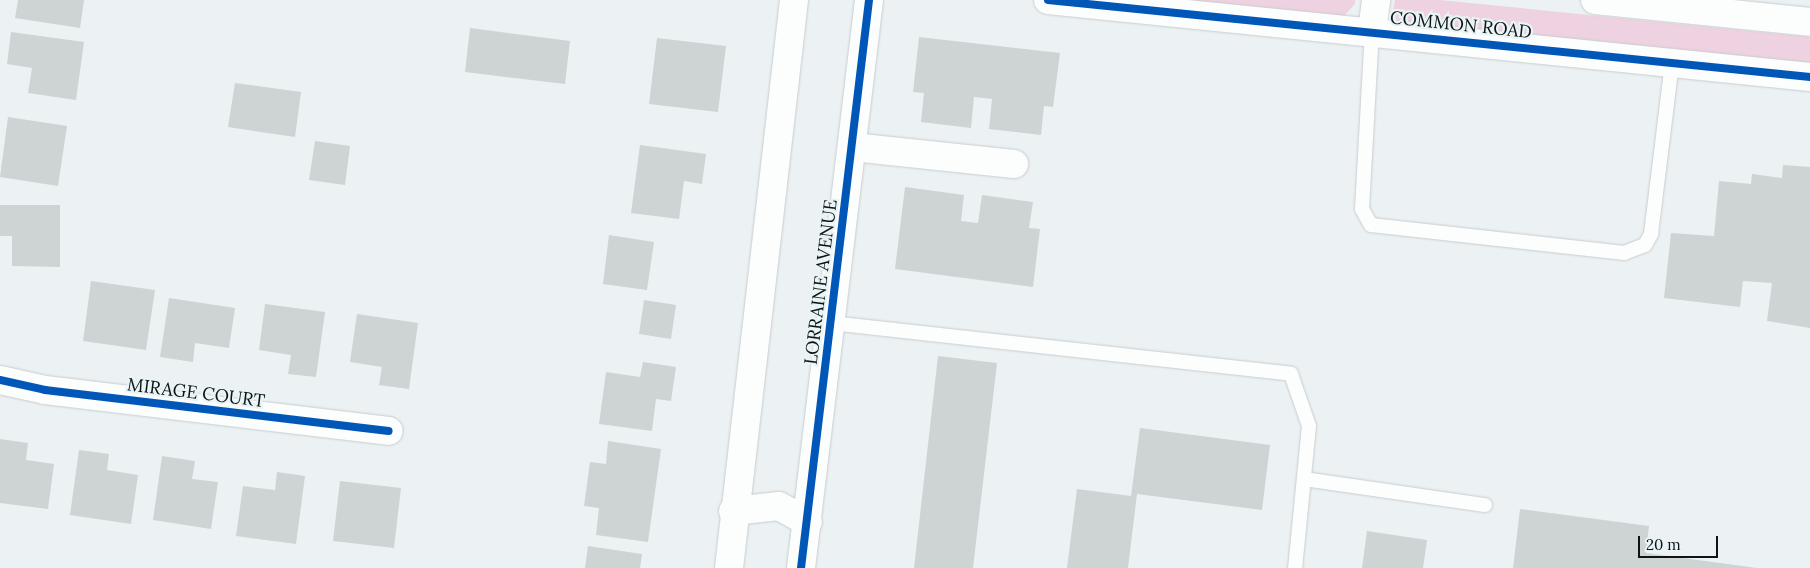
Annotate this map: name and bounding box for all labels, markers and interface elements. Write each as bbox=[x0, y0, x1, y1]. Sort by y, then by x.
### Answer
street label: COMMON ROAD bbox=[1389, 7, 1533, 43]
street label: LORRAINE AVENUE bbox=[800, 198, 842, 366]
street label: MIRAGE COURT bbox=[126, 374, 266, 412]
scale bar bbox=[1640, 526, 1720, 558]
text: 20 m bbox=[1646, 535, 1681, 554]

